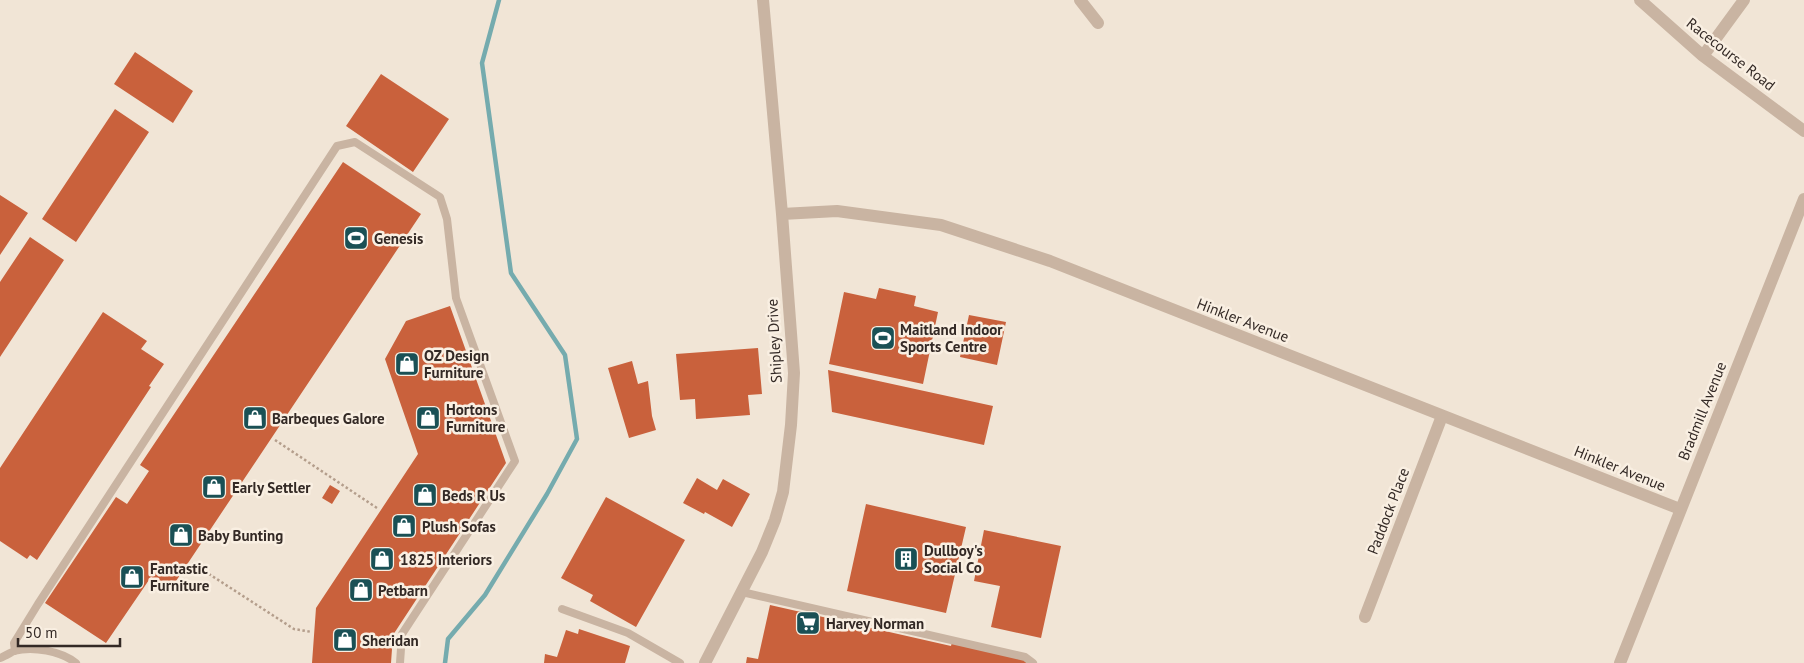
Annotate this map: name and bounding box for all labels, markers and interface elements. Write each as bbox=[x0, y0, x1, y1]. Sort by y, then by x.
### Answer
street label: Racecourse Road bbox=[1683, 13, 1779, 95]
sports icon: Genesis bbox=[343, 225, 369, 251]
place label: Genesis bbox=[374, 229, 423, 248]
street label: Hinkler Avenue bbox=[1194, 294, 1292, 346]
street label: Shipley Drive bbox=[762, 299, 786, 383]
place label: Maitland Indoor Sports Centre bbox=[900, 320, 1003, 356]
sports icon: Maitland Indoor Sports Centre bbox=[870, 325, 896, 351]
place label: OZ Design Furniture bbox=[424, 346, 489, 382]
shop icon: OZ Design Furniture bbox=[394, 351, 420, 377]
street label: Bradmill Avenue bbox=[1674, 359, 1730, 463]
place label: Hortons Furniture bbox=[446, 400, 506, 436]
shop icon: Barbeques Galore bbox=[242, 405, 268, 431]
shop icon: Hortons Furniture bbox=[415, 405, 441, 431]
place label: Barbeques Galore bbox=[272, 409, 385, 428]
street label: Hinkler Avenue bbox=[1571, 441, 1669, 495]
street label: Paddock Place bbox=[1363, 465, 1413, 557]
shop icon: Early Settler bbox=[201, 474, 227, 500]
place label: Early Settler bbox=[232, 478, 311, 497]
shop icon: Beds R Us bbox=[412, 482, 438, 508]
place label: Beds R Us bbox=[442, 486, 505, 505]
shop icon: Plush Sofas bbox=[391, 513, 417, 539]
place label: Plush Sofas bbox=[422, 517, 496, 536]
shop icon: Baby Bunting bbox=[168, 522, 194, 548]
place label: Baby Bunting bbox=[198, 526, 283, 545]
place label: Dullboy's Social Co bbox=[924, 541, 983, 577]
shop icon: 1825 Interiors bbox=[369, 546, 395, 572]
building icon: Dullboy's Social Co bbox=[893, 546, 919, 572]
place label: 1825 Interiors bbox=[400, 550, 492, 569]
place label: Fantastic Furniture bbox=[150, 559, 210, 595]
shop icon: Fantastic Furniture bbox=[119, 564, 145, 590]
shop icon: Petbarn bbox=[348, 577, 374, 603]
place label: Petbarn bbox=[378, 581, 428, 600]
supermarket icon: Harvey Norman bbox=[795, 610, 821, 636]
place label: Harvey Norman bbox=[826, 614, 924, 633]
scale bar bbox=[18, 616, 120, 648]
text: 50 m bbox=[25, 623, 58, 642]
shop icon: Sheridan bbox=[332, 627, 358, 653]
place label: Sheridan bbox=[362, 631, 419, 650]

